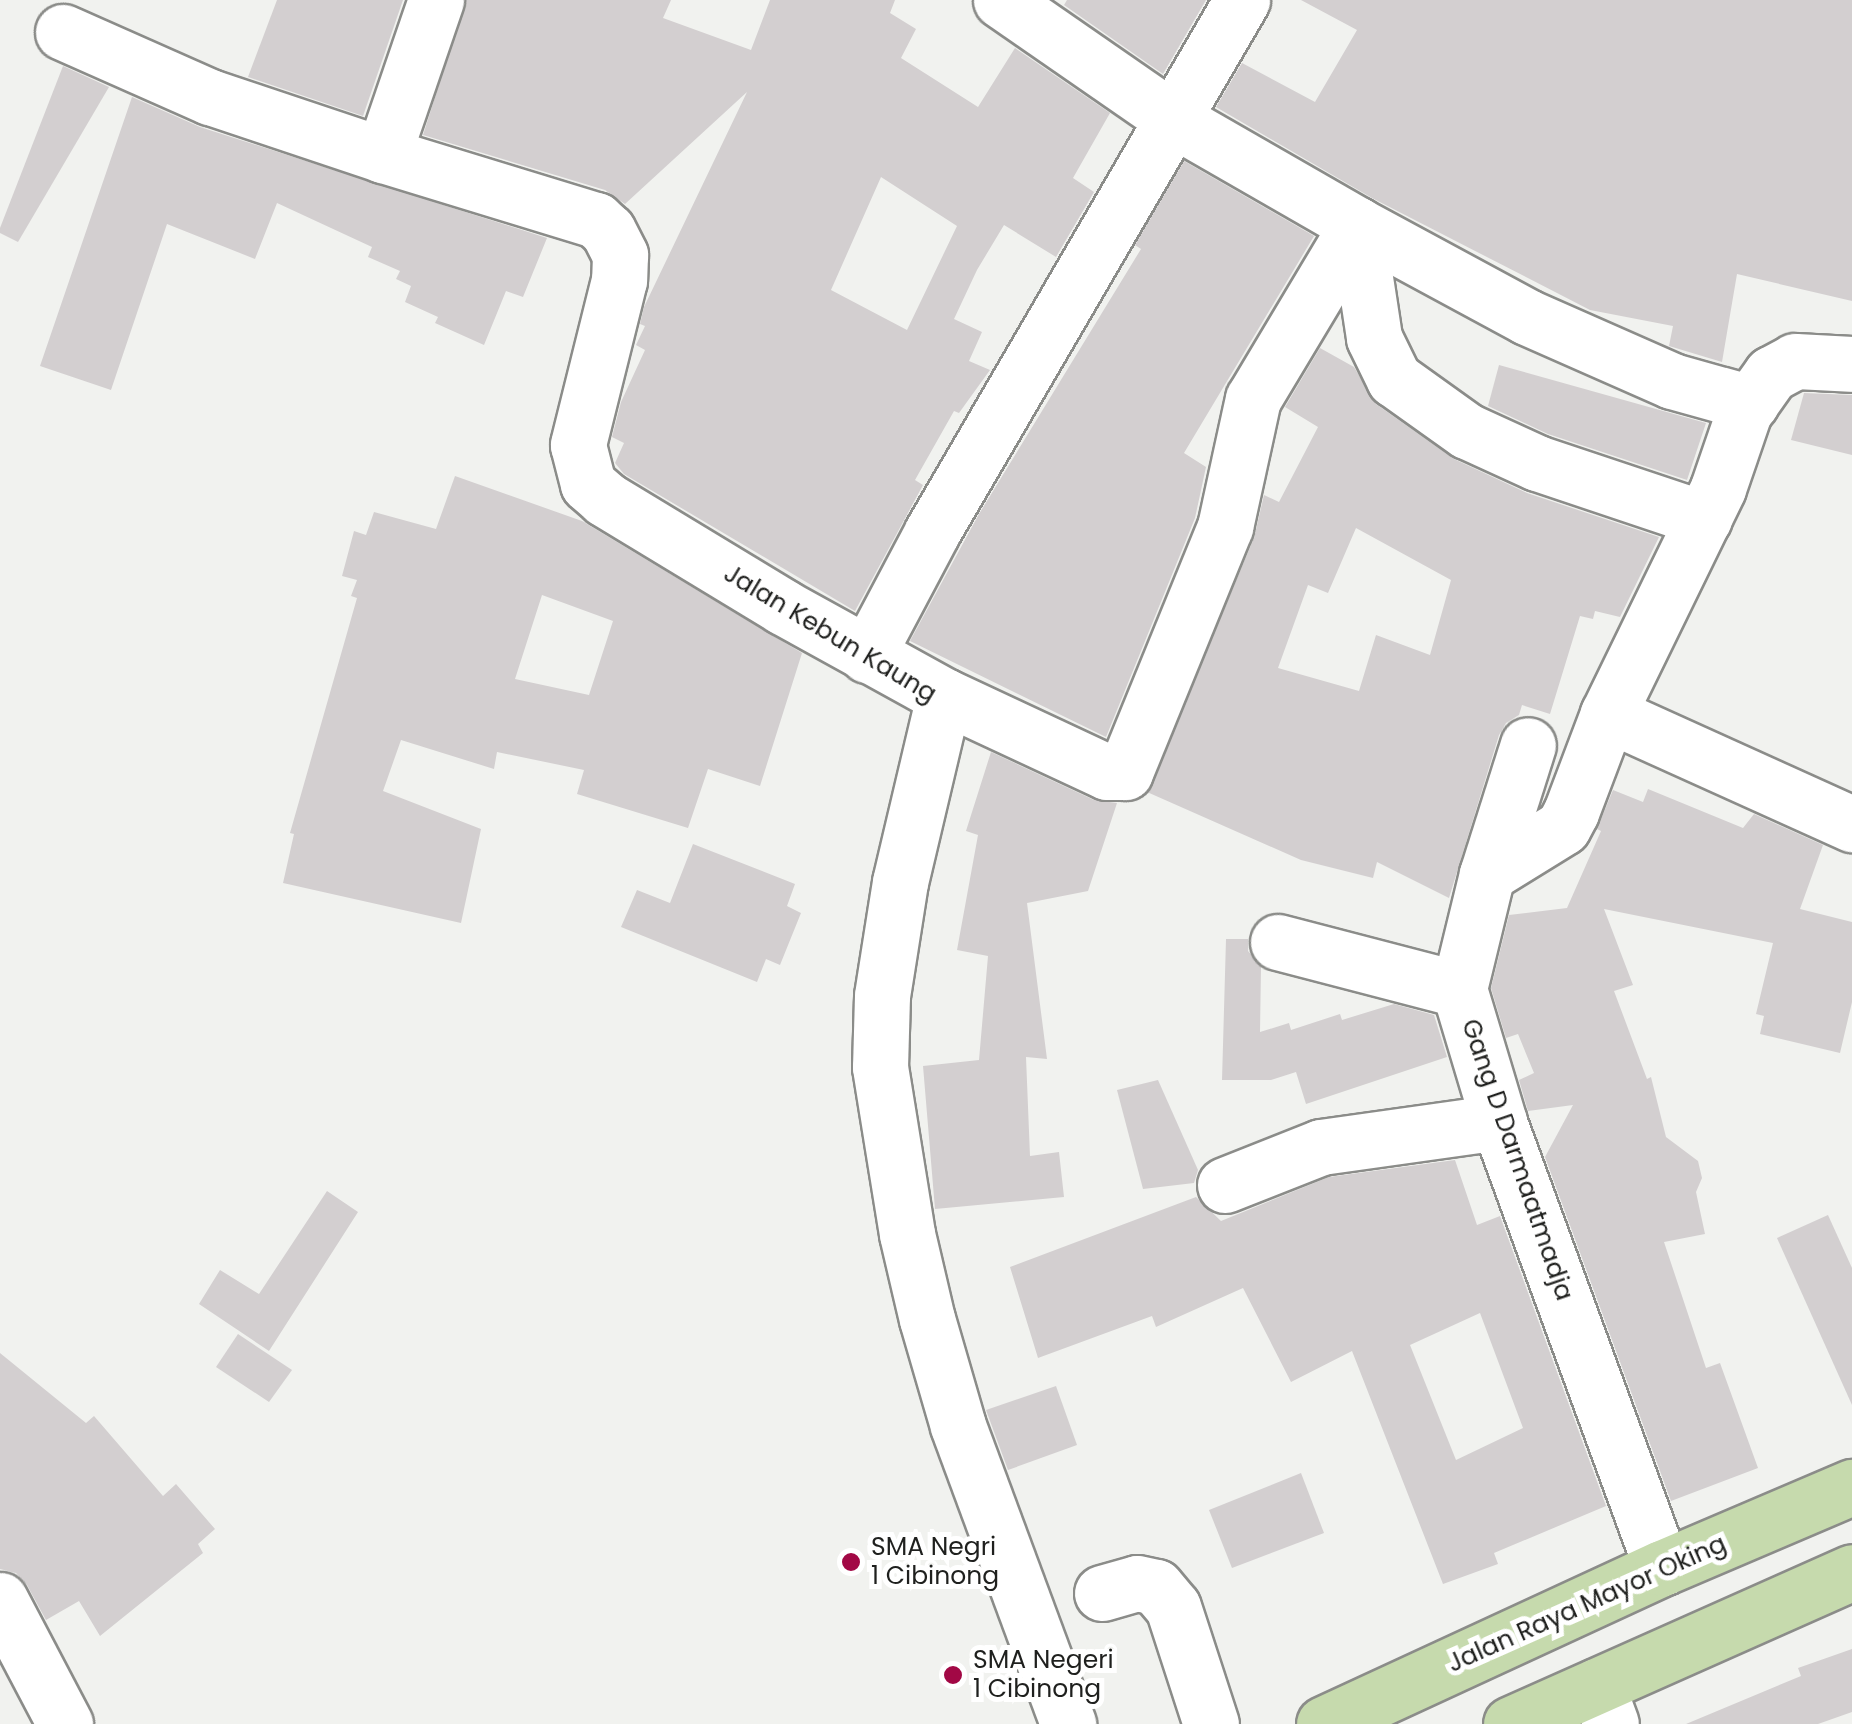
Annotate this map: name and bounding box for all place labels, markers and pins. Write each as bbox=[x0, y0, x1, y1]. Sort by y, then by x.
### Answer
place label: SMA Negri 1 Cibinong bbox=[871, 1533, 999, 1592]
marker: SMA Negri 1 Cibinong bbox=[840, 1551, 862, 1573]
place label: SMA Negeri 1 Cibinong bbox=[973, 1646, 1114, 1705]
marker: SMA Negeri 1 Cibinong bbox=[942, 1664, 964, 1686]

